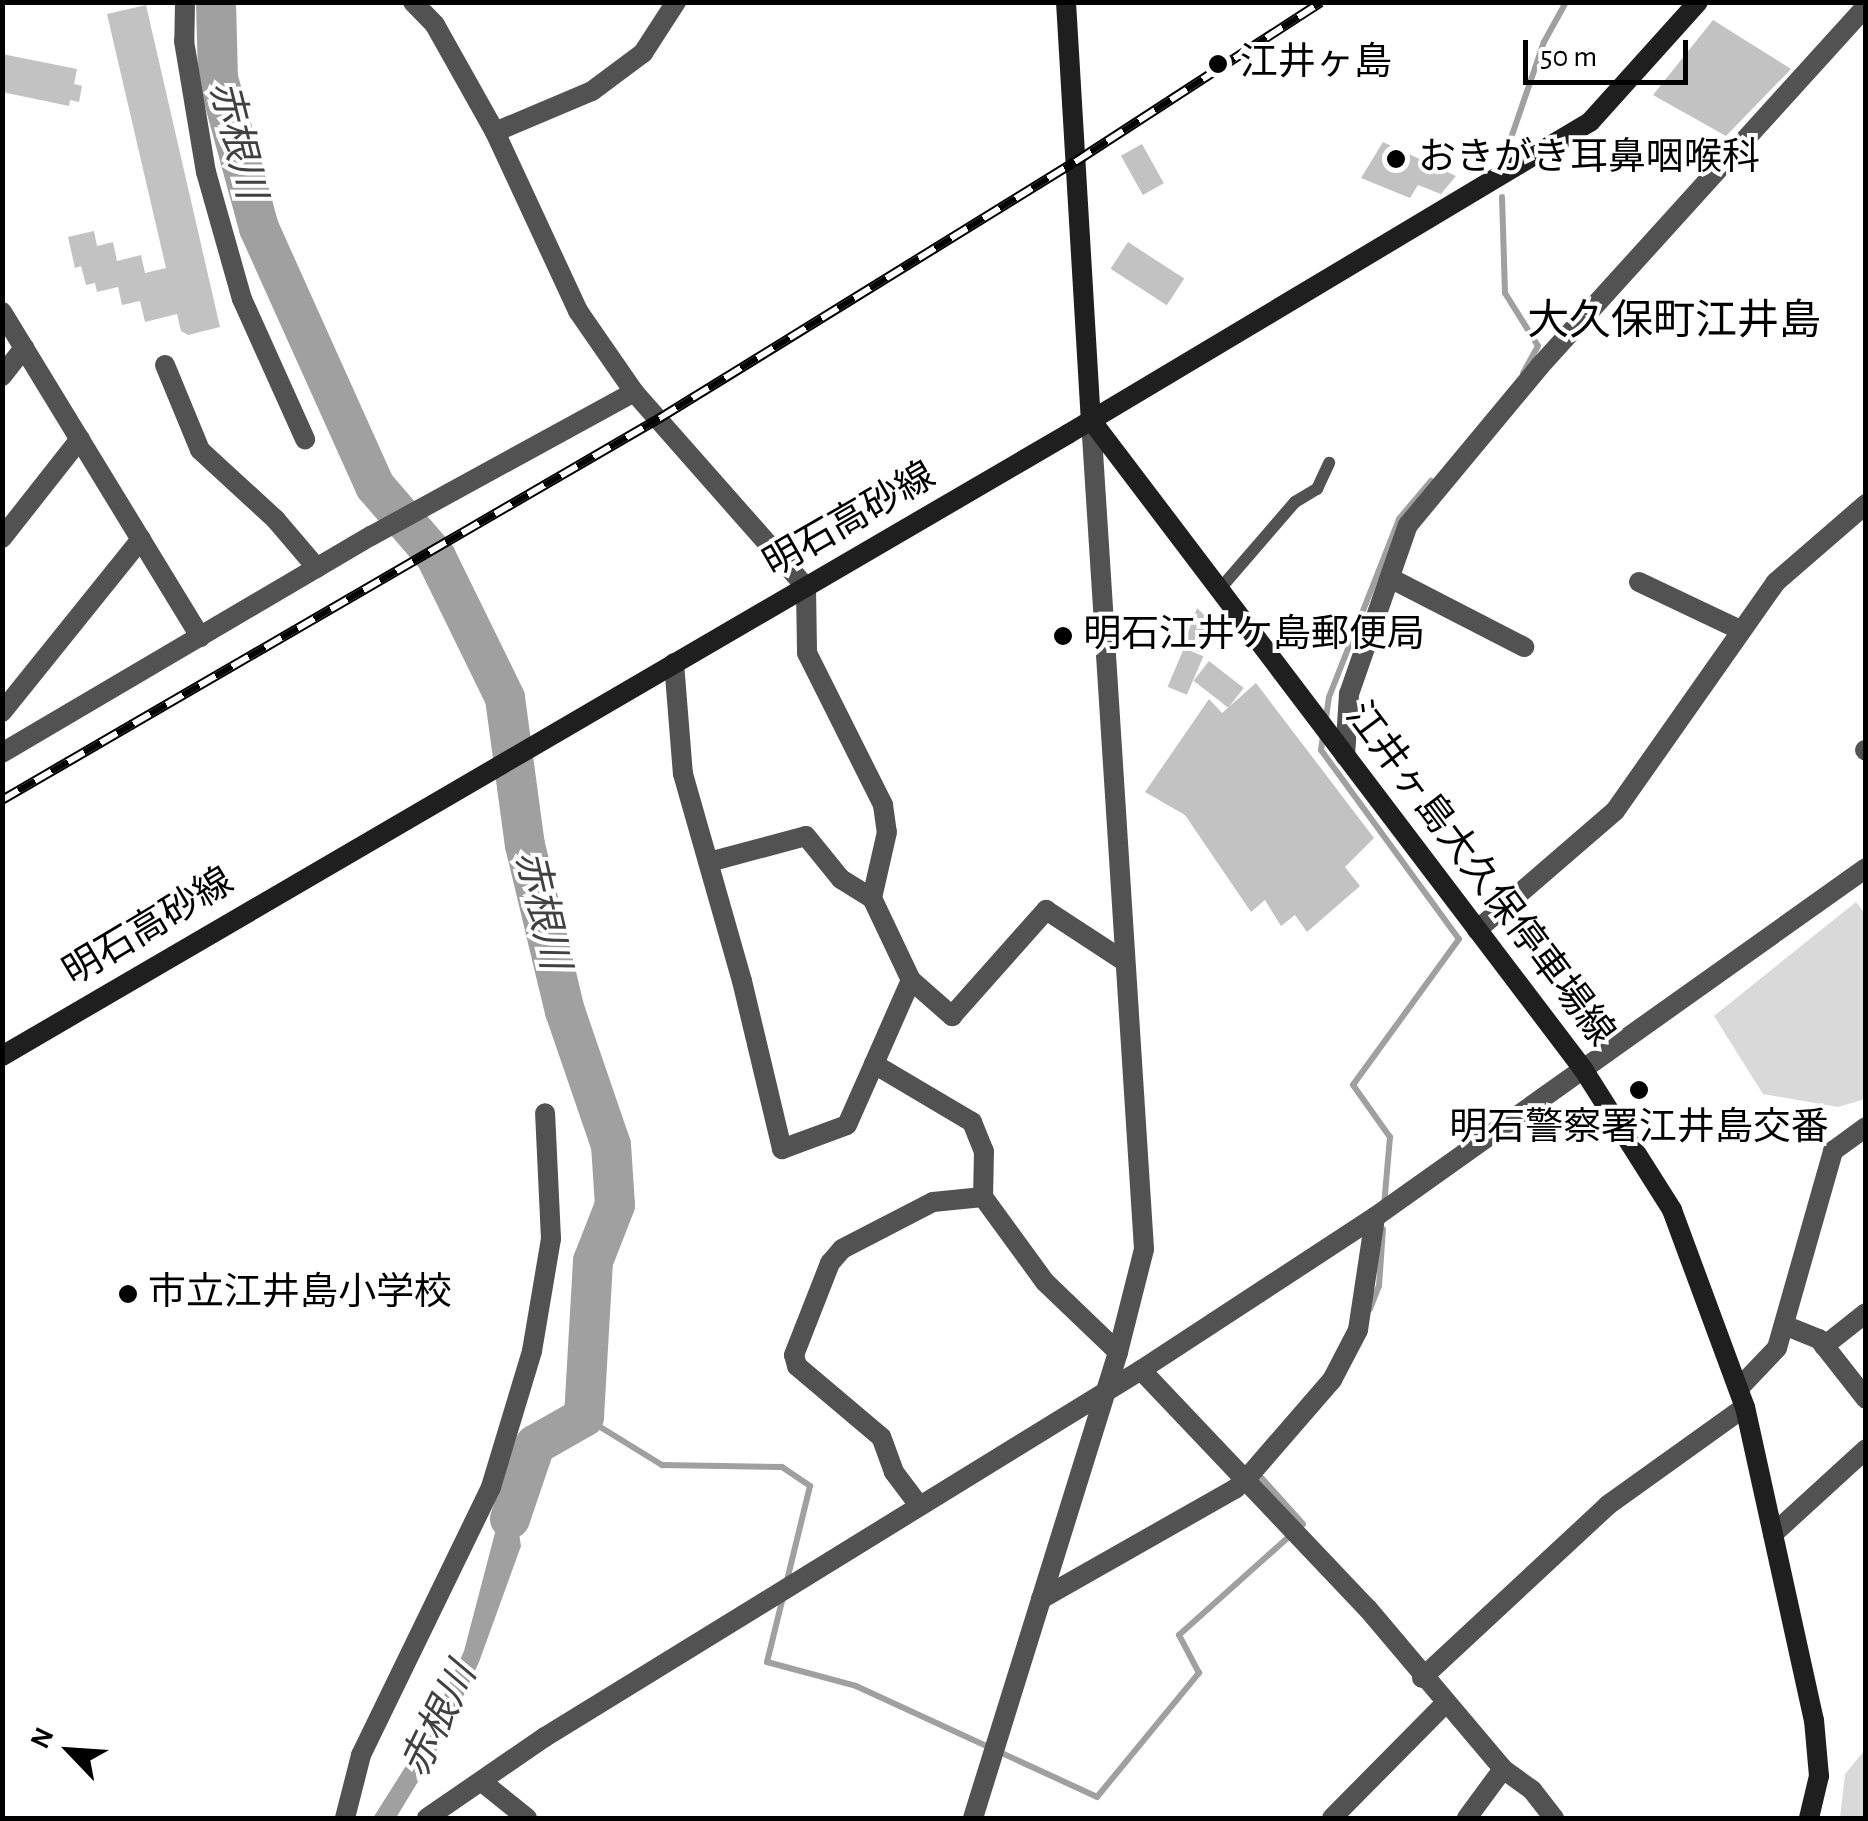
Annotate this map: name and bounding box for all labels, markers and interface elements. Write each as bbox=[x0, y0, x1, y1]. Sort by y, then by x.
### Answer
scale bar bbox=[1528, 20, 1693, 82]
place label: 江井ヶ島 bbox=[1240, 41, 1392, 87]
text: 50 m bbox=[1540, 42, 1597, 72]
marker: 江井ヶ島 bbox=[1205, 51, 1231, 77]
water label: 赤根川 bbox=[199, 76, 275, 204]
place label: おきがき耳鼻咽喉科 bbox=[1418, 136, 1760, 182]
marker: おきがき耳鼻咽喉科 bbox=[1383, 146, 1409, 172]
district label: 大久保町江井島 bbox=[1527, 296, 1821, 346]
street label: 明石高砂線 bbox=[756, 454, 944, 588]
place label: 明石江井ケ島郵便局 bbox=[1083, 613, 1425, 659]
marker: 明石江井ケ島郵便局 bbox=[1052, 625, 1074, 647]
street label: 江井ヶ島大久保停車場線 bbox=[1335, 694, 1623, 1056]
water label: 赤根川 bbox=[505, 846, 579, 974]
street label: 明石高砂線 bbox=[56, 860, 242, 996]
marker: 明石警察署江井島交番 bbox=[1628, 1079, 1650, 1101]
place label: 明石警察署江井島交番 bbox=[1449, 1106, 1829, 1152]
place label: 市立江井島小学校 bbox=[148, 1271, 452, 1317]
marker: 市立江井島小学校 bbox=[117, 1283, 139, 1305]
water label: 赤根川 bbox=[391, 1656, 487, 1784]
north arrow bbox=[20, 1701, 120, 1801]
text: N bbox=[26, 1724, 60, 1753]

